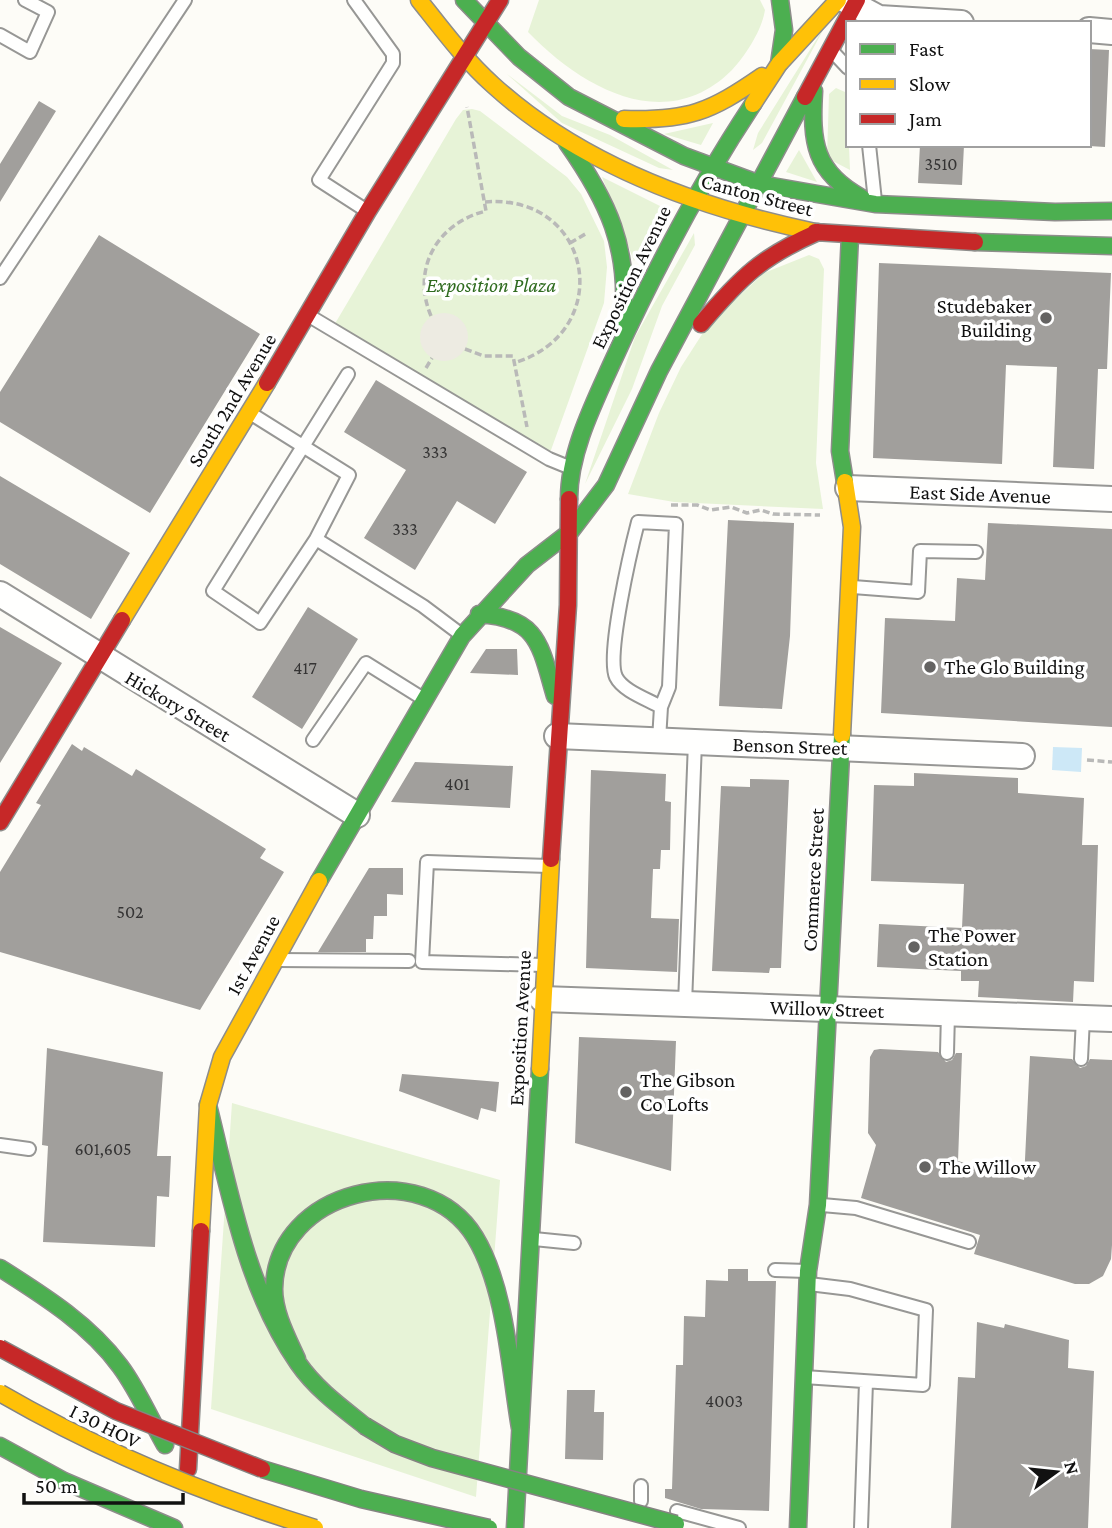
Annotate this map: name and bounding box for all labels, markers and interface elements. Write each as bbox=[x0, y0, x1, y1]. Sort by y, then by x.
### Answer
legend bbox=[846, 21, 1091, 147]
text: Fast bbox=[909, 37, 945, 61]
text: Slow bbox=[909, 72, 951, 96]
text: Jam bbox=[907, 107, 942, 131]
house number: 3510 bbox=[924, 154, 958, 174]
street label: Canton Street bbox=[698, 169, 817, 222]
street label: Exposition Avenue bbox=[586, 202, 676, 352]
park label: Exposition Plaza bbox=[426, 273, 556, 297]
place label: Studebaker Building bbox=[937, 294, 1033, 342]
marker: Studebaker Building bbox=[1038, 310, 1054, 326]
street label: South 2nd Avenue bbox=[183, 329, 281, 471]
house number: 333 bbox=[422, 442, 448, 462]
street label: East Side Avenue bbox=[909, 480, 1051, 508]
house number: 333 bbox=[392, 519, 418, 539]
place label: The Glo Building bbox=[944, 655, 1085, 679]
house number: 417 bbox=[293, 658, 317, 678]
marker: The Glo Building bbox=[922, 659, 938, 675]
street label: Hickory Street bbox=[121, 665, 236, 747]
street label: Benson Street bbox=[732, 732, 849, 760]
house number: 401 bbox=[444, 774, 470, 794]
street label: Commerce Street bbox=[797, 807, 829, 952]
house number: 502 bbox=[116, 902, 144, 922]
street label: 1st Avenue bbox=[221, 911, 285, 999]
place label: The Power Station bbox=[928, 923, 1017, 971]
marker: The Power Station bbox=[906, 939, 922, 955]
street label: Exposition Avenue bbox=[504, 949, 536, 1107]
street label: Willow Street bbox=[769, 995, 886, 1023]
place label: The Gibson Co Lofts bbox=[640, 1068, 735, 1116]
marker: The Gibson Co Lofts bbox=[618, 1084, 634, 1100]
house number: 601,605 bbox=[74, 1139, 132, 1159]
place label: The Willow bbox=[939, 1155, 1037, 1179]
marker: The Willow bbox=[917, 1159, 933, 1175]
house number: 4003 bbox=[705, 1391, 743, 1411]
street label: I 30 HOV bbox=[66, 1399, 144, 1453]
north arrow bbox=[1021, 1437, 1091, 1507]
text: N bbox=[1060, 1459, 1084, 1477]
scale bar bbox=[24, 1462, 184, 1506]
text: 50 m bbox=[35, 1474, 78, 1498]

